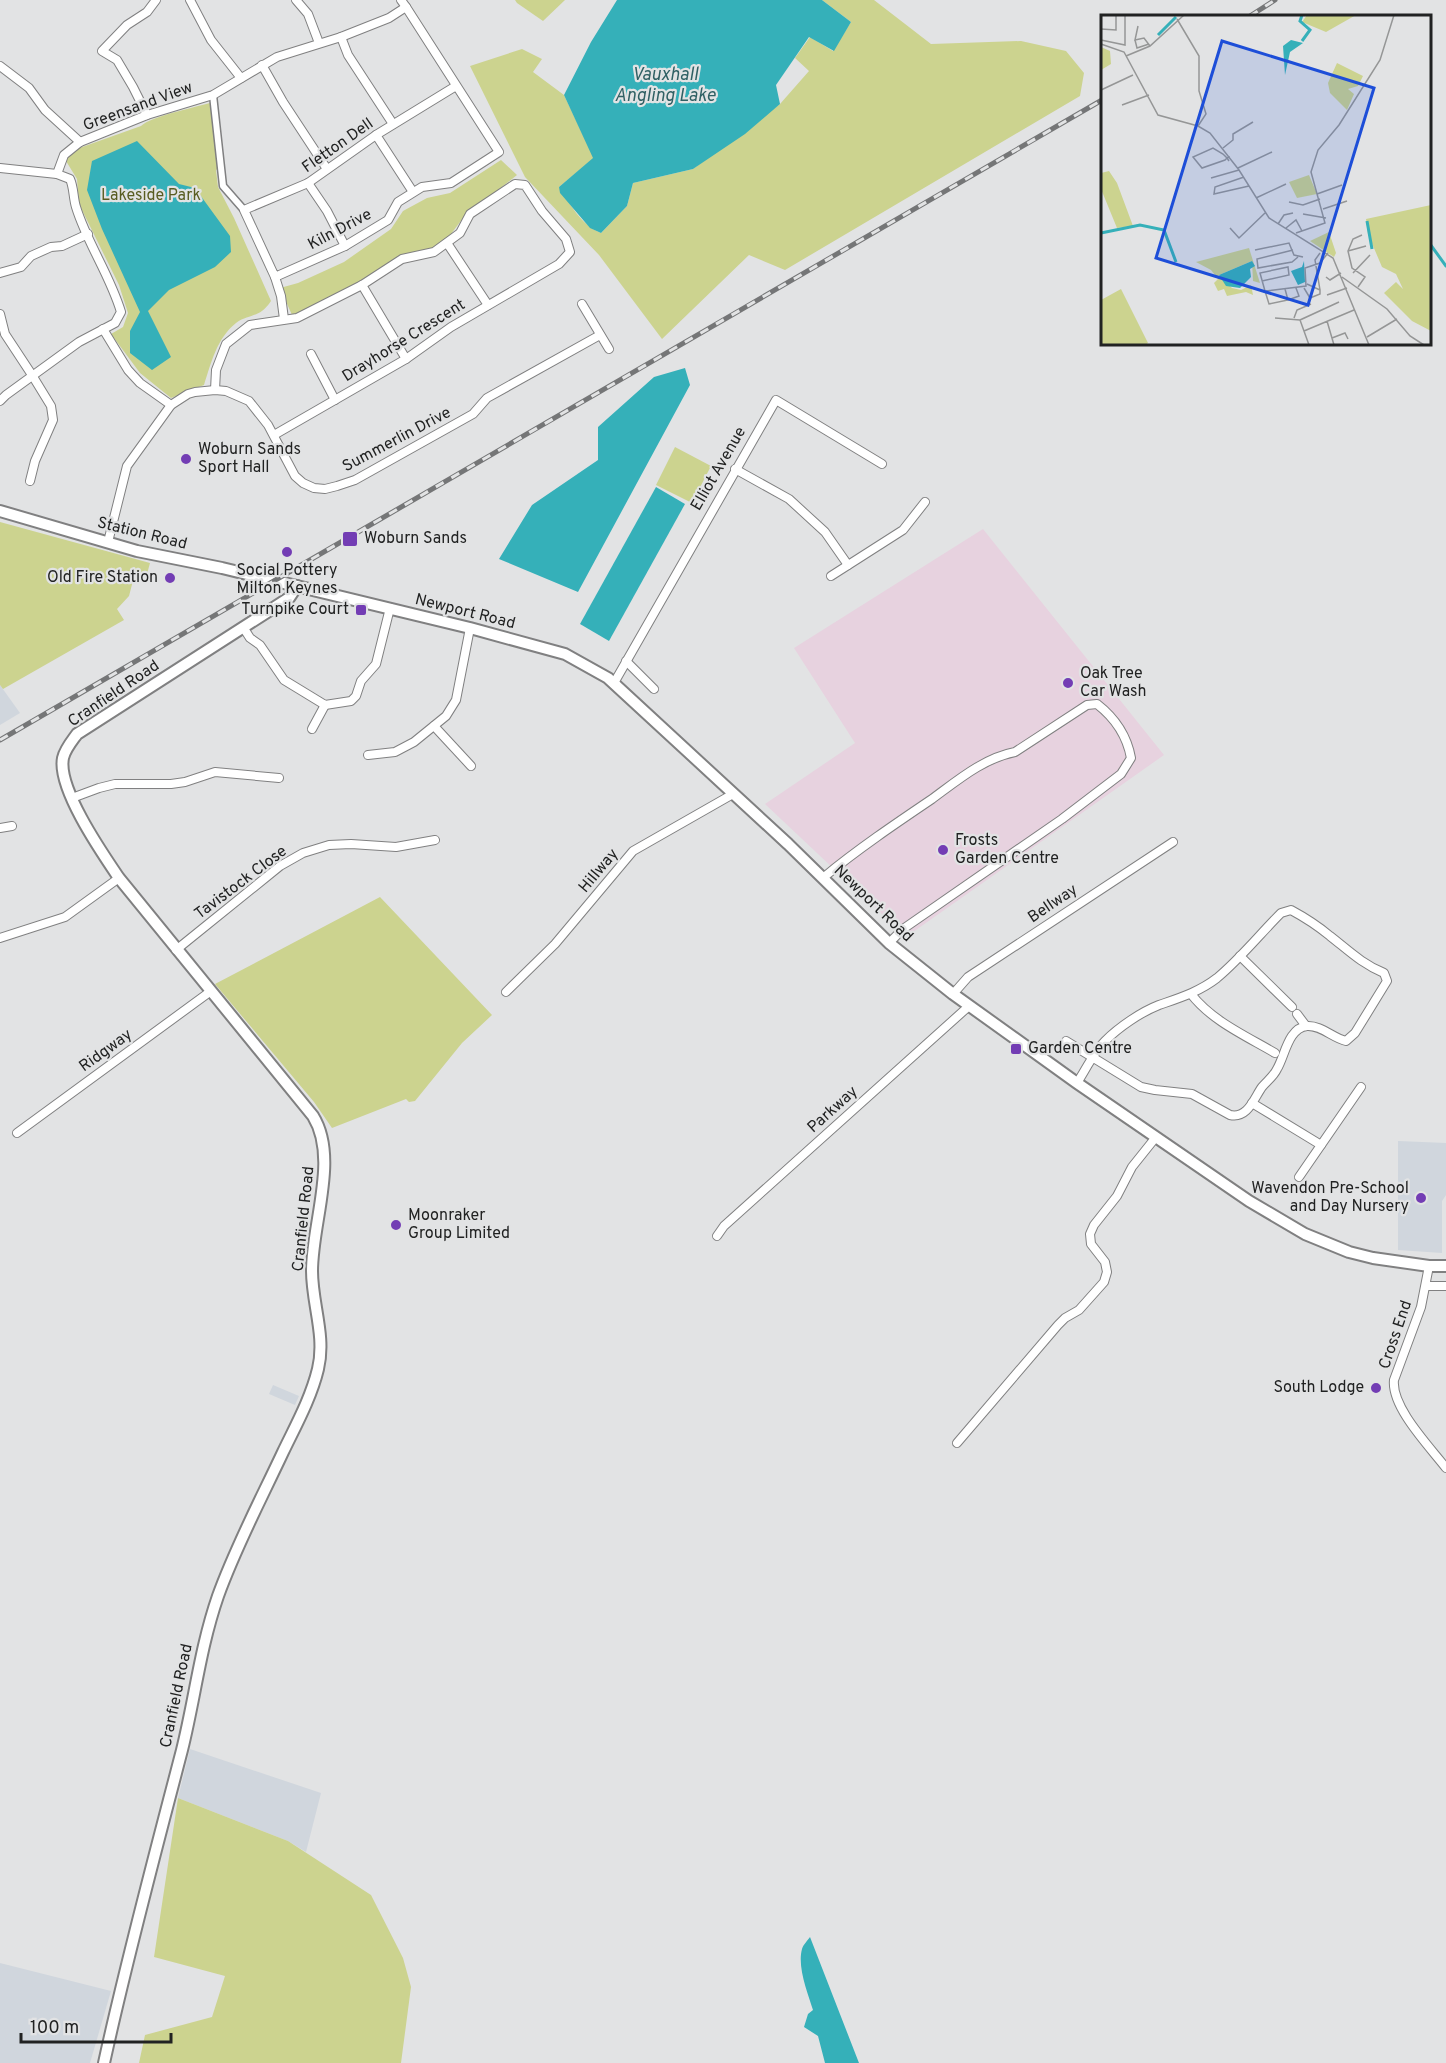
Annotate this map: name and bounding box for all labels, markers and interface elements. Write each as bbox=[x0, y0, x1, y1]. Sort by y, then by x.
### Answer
inset map bbox=[1101, 15, 1431, 345]
water label: Vauxhall Angling Lake bbox=[615, 64, 716, 108]
street label: Greensand View bbox=[80, 78, 196, 136]
street label: Fletton Dell bbox=[298, 114, 378, 178]
park label: Lakeside Park bbox=[101, 186, 201, 206]
street label: Kiln Drive bbox=[305, 205, 375, 255]
street label: Drayhorse Crescent bbox=[339, 295, 469, 387]
street label: Summerlin Drive bbox=[339, 403, 455, 477]
street label: Elliot Avenue bbox=[687, 424, 751, 514]
place label: Woburn Sands Sport Hall bbox=[198, 440, 301, 478]
marker: Woburn Sands Sport Hall bbox=[179, 452, 193, 466]
street label: Station Road bbox=[95, 513, 189, 555]
place label: Woburn Sands bbox=[364, 529, 467, 549]
marker: Woburn Sands bbox=[341, 530, 359, 548]
marker: Social Pottery Milton Keynes bbox=[280, 545, 294, 559]
place label: Social Pottery Milton Keynes bbox=[236, 561, 338, 599]
place label: Old Fire Station bbox=[47, 568, 158, 588]
marker: Old Fire Station bbox=[163, 571, 177, 585]
street label: Newport Road bbox=[413, 590, 517, 634]
place label: Turnpike Court bbox=[241, 600, 349, 620]
marker: Turnpike Court bbox=[354, 603, 368, 617]
street label: Cranfield Road bbox=[65, 656, 163, 732]
place label: Oak Tree Car Wash bbox=[1080, 664, 1147, 702]
marker: Oak Tree Car Wash bbox=[1061, 676, 1075, 690]
place label: Frosts Garden Centre bbox=[955, 831, 1059, 869]
street label: Tavistock Close bbox=[191, 842, 291, 924]
marker: Frosts Garden Centre bbox=[936, 843, 950, 857]
street label: Hillway bbox=[575, 845, 623, 897]
street label: Newport Road bbox=[829, 861, 917, 947]
street label: Bellway bbox=[1024, 880, 1082, 928]
street label: Ridgway bbox=[76, 1025, 136, 1077]
place label: Garden Centre bbox=[1028, 1039, 1132, 1059]
marker: Garden Centre bbox=[1009, 1042, 1023, 1056]
street label: Parkway bbox=[804, 1082, 862, 1138]
street label: Cranfield Road bbox=[289, 1165, 319, 1273]
place label: Wavendon Pre-School and Day Nursery bbox=[1251, 1179, 1409, 1217]
marker: Wavendon Pre-School and Day Nursery bbox=[1414, 1191, 1428, 1205]
place label: Moonraker Group Limited bbox=[408, 1206, 510, 1244]
marker: Moonraker Group Limited bbox=[389, 1218, 403, 1232]
street label: Cross End bbox=[1375, 1298, 1417, 1372]
place label: South Lodge bbox=[1274, 1378, 1364, 1398]
marker: South Lodge bbox=[1369, 1381, 1383, 1395]
street label: Cranfield Road bbox=[156, 1642, 198, 1750]
scale bar bbox=[21, 2006, 171, 2044]
text: 100 m bbox=[30, 2017, 79, 2040]

